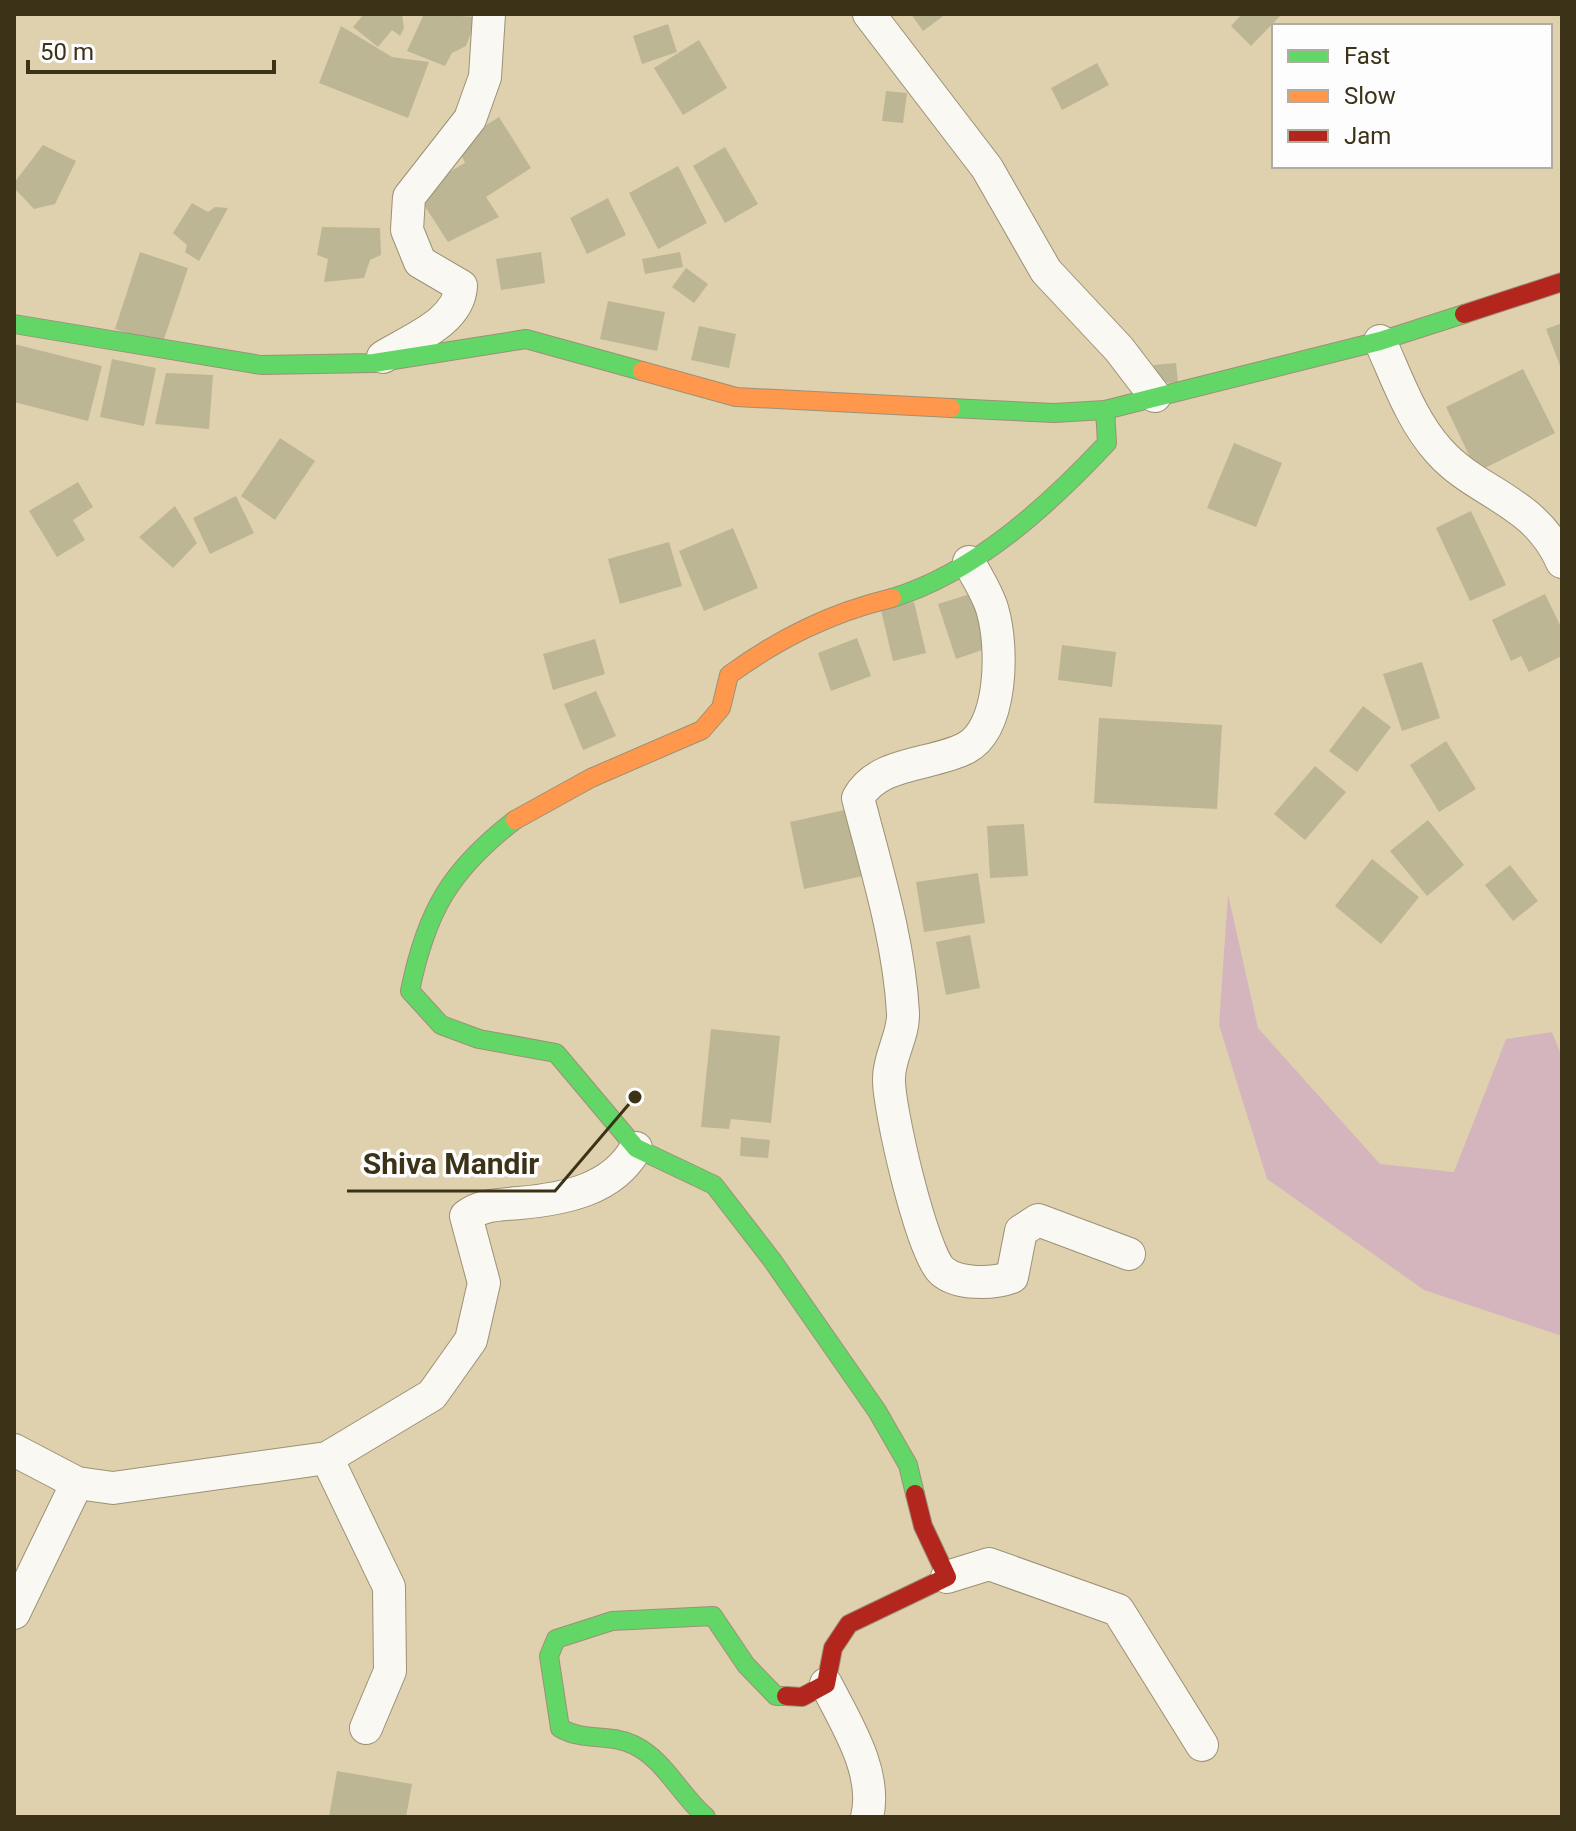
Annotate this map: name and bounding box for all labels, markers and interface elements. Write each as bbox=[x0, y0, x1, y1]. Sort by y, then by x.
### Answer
scale bar bbox=[28, 24, 274, 74]
legend bbox=[1272, 24, 1552, 168]
text: 50 m bbox=[40, 38, 94, 66]
text: Fast bbox=[1344, 42, 1390, 70]
text: Slow bbox=[1344, 82, 1396, 110]
text: Jam bbox=[1344, 122, 1391, 150]
callout: Shiva Mandir bbox=[347, 1137, 555, 1191]
text: Shiva Mandir bbox=[363, 1146, 539, 1181]

